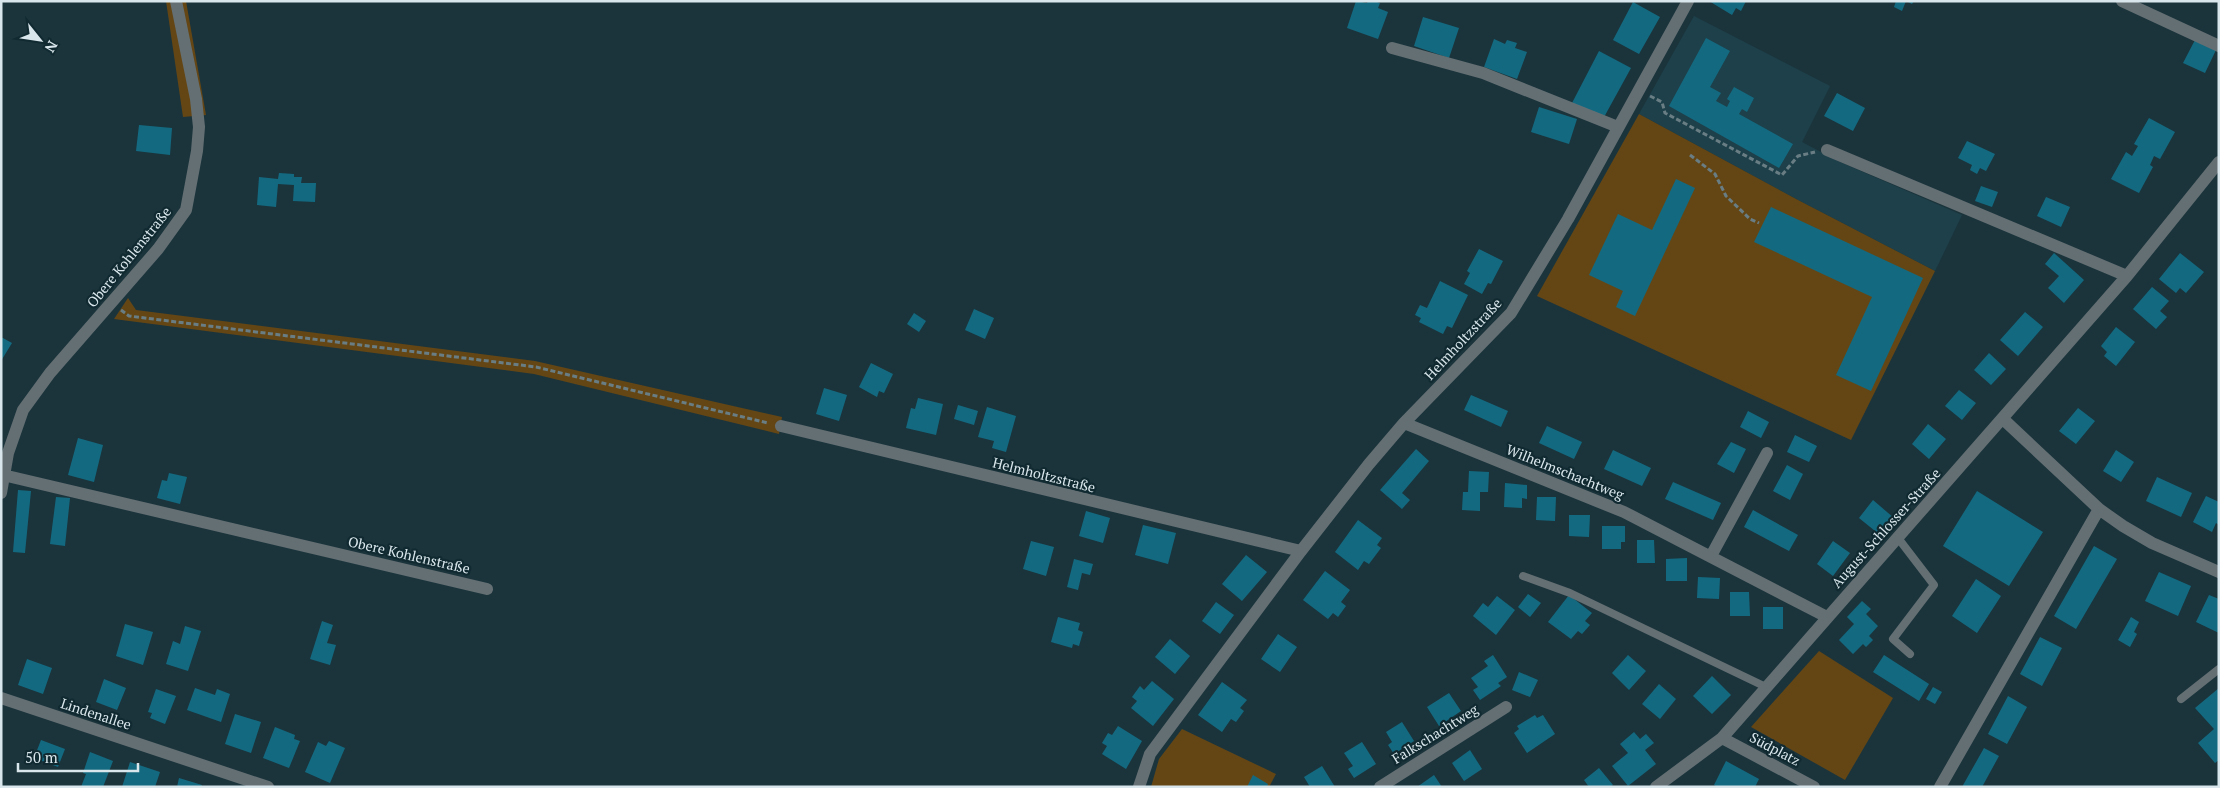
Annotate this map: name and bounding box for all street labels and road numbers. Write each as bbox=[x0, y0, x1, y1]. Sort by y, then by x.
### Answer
street label: Obere Kohlenstraße bbox=[82, 202, 175, 311]
street label: Helmholtzstraße bbox=[1420, 294, 1506, 384]
street label: Wilhelmschachtweg bbox=[1504, 439, 1627, 504]
street label: Helmholtzstraße bbox=[991, 453, 1098, 496]
street label: August-Schlosser-Straße bbox=[1827, 464, 1945, 592]
street label: Obere Kohlenstraße bbox=[346, 531, 472, 578]
street label: Lindenallee bbox=[59, 693, 134, 734]
street label: Falkschachtweg bbox=[1388, 699, 1482, 768]
street label: Südplatz bbox=[1747, 727, 1804, 770]

